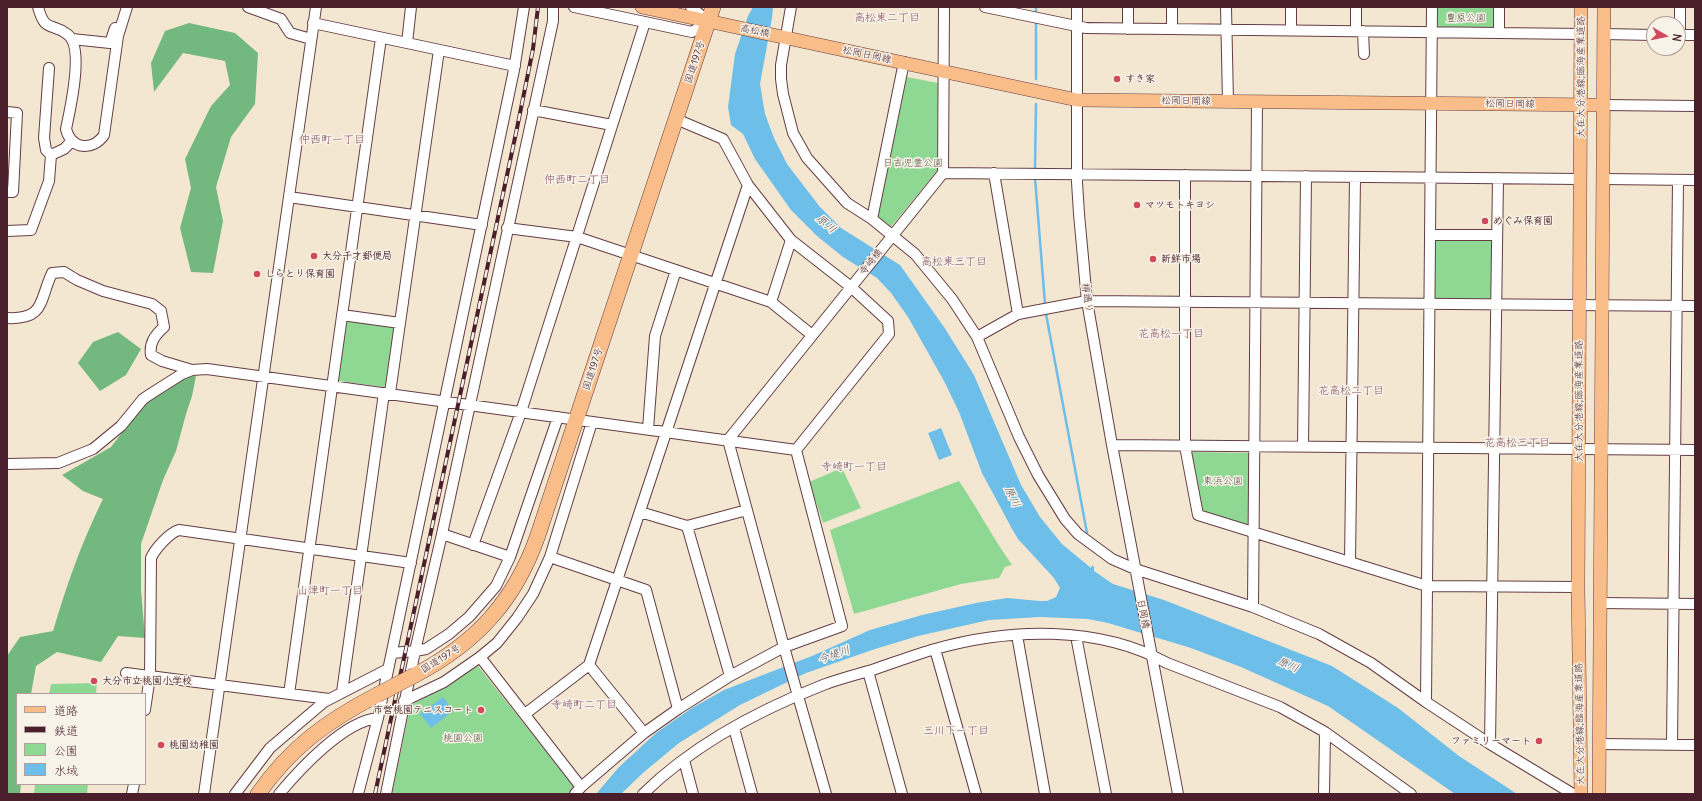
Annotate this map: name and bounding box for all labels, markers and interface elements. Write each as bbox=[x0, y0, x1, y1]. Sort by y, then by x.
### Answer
district label: 高松東二丁目 bbox=[854, 11, 920, 25]
park label: 豊原公園 bbox=[1446, 12, 1486, 24]
street label: 大在大分港線;臨海産業道路 bbox=[1575, 16, 1587, 138]
north arrow bbox=[1646, 16, 1686, 56]
street label: 高松橋 bbox=[739, 22, 771, 40]
text: N bbox=[1669, 33, 1684, 43]
street label: 国道197号 bbox=[682, 39, 708, 85]
street label: 松岡日岡線 bbox=[841, 44, 893, 66]
place label: すき家 bbox=[1125, 73, 1155, 85]
marker: すき家 bbox=[1112, 74, 1122, 84]
street label: 松岡日岡線 bbox=[1161, 95, 1211, 107]
street label: 松岡日岡線 bbox=[1485, 98, 1535, 110]
district label: 仲西町一丁目 bbox=[299, 133, 365, 147]
park label: 日吉児童公園 bbox=[883, 157, 943, 169]
district label: 仲西町二丁目 bbox=[544, 173, 610, 187]
place label: マツモトキヨシ bbox=[1145, 199, 1215, 211]
marker: マツモトキヨシ bbox=[1132, 200, 1142, 210]
water label: 原川 bbox=[813, 212, 839, 236]
place label: めぐみ保育園 bbox=[1493, 215, 1553, 227]
marker: めぐみ保育園 bbox=[1480, 216, 1490, 226]
street label: 寺崎橋 bbox=[857, 247, 885, 277]
place label: 大分千才郵便局 bbox=[322, 250, 392, 262]
marker: 大分千才郵便局 bbox=[309, 251, 319, 261]
place label: 新鮮市場 bbox=[1161, 253, 1201, 265]
marker: 新鮮市場 bbox=[1148, 254, 1158, 264]
district label: 高松東三丁目 bbox=[921, 255, 987, 269]
place label: しらとり保育園 bbox=[265, 268, 335, 280]
marker: しらとり保育園 bbox=[252, 269, 262, 279]
street label: 柳通り bbox=[1079, 282, 1095, 314]
district label: 花高松一丁目 bbox=[1138, 327, 1204, 341]
street label: 大在大分港線;臨海産業道路 bbox=[1573, 340, 1585, 462]
street label: 国道197号 bbox=[580, 346, 606, 392]
district label: 花高松二丁目 bbox=[1318, 384, 1384, 398]
district label: 花高松三丁目 bbox=[1484, 436, 1550, 450]
district label: 寺崎町一丁目 bbox=[821, 460, 887, 474]
park label: 東浜公園 bbox=[1203, 475, 1243, 487]
water label: 原川 bbox=[1001, 484, 1023, 510]
district label: 山津町一丁目 bbox=[297, 584, 363, 598]
street label: 日岡橋 bbox=[1134, 598, 1152, 630]
street label: 国道197号 bbox=[419, 642, 463, 676]
water label: 今堤川 bbox=[816, 643, 852, 667]
water label: 原川 bbox=[1275, 655, 1301, 675]
street label: 大在大分港線;臨海産業道路 bbox=[1573, 663, 1587, 785]
place label: 大分市立桃園小学校 bbox=[102, 675, 192, 687]
marker: 大分市立桃園小学校 bbox=[89, 676, 99, 686]
legend bbox=[16, 693, 146, 785]
district label: 寺崎町二丁目 bbox=[551, 698, 617, 712]
text: 道路 bbox=[54, 703, 78, 718]
place label: 市営桃園テニスコート bbox=[373, 704, 473, 716]
marker: 市営桃園テニスコート bbox=[476, 705, 486, 715]
text: 鉄道 bbox=[54, 723, 78, 738]
district label: 三川下一丁目 bbox=[923, 724, 989, 738]
park label: 桃園公園 bbox=[443, 732, 483, 744]
place label: ファミリーマート bbox=[1451, 735, 1531, 747]
marker: ファミリーマート bbox=[1534, 736, 1544, 746]
place label: 桃園幼稚園 bbox=[169, 739, 219, 751]
marker: 桃園幼稚園 bbox=[156, 740, 166, 750]
text: 公園 bbox=[54, 743, 78, 758]
text: 水域 bbox=[54, 763, 78, 778]

